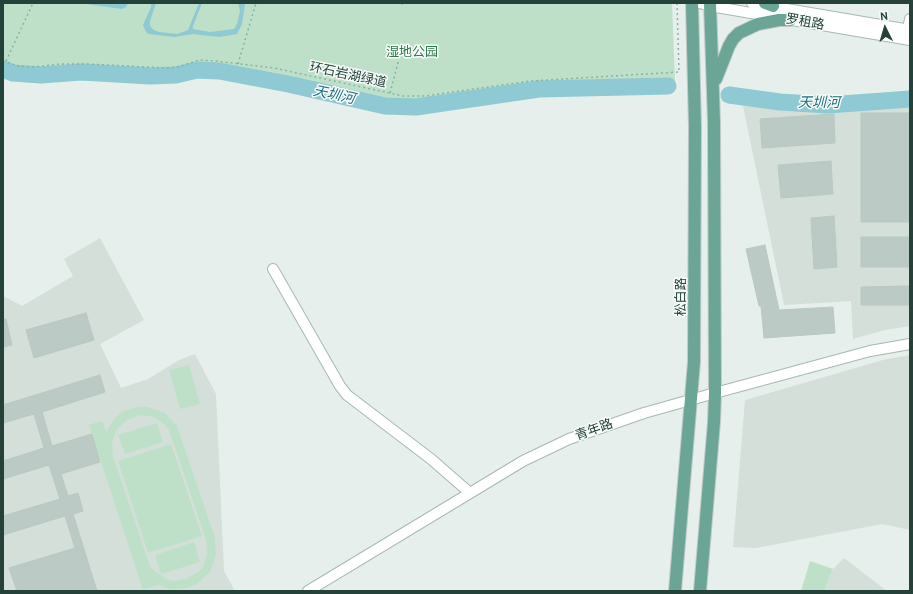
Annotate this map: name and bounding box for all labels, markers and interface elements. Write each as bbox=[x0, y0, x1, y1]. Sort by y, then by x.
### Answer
north arrow bbox=[865, 8, 905, 48]
text: N bbox=[879, 9, 888, 23]
street label: 罗租路 bbox=[784, 11, 826, 33]
park label: 湿地公园 bbox=[386, 44, 438, 60]
street label: 环石岩湖绿道 bbox=[308, 59, 388, 91]
water label: 天圳河 bbox=[312, 82, 356, 108]
water label: 天圳河 bbox=[798, 95, 840, 111]
street label: 松白路 bbox=[673, 278, 689, 316]
street label: 青年路 bbox=[573, 416, 615, 444]

